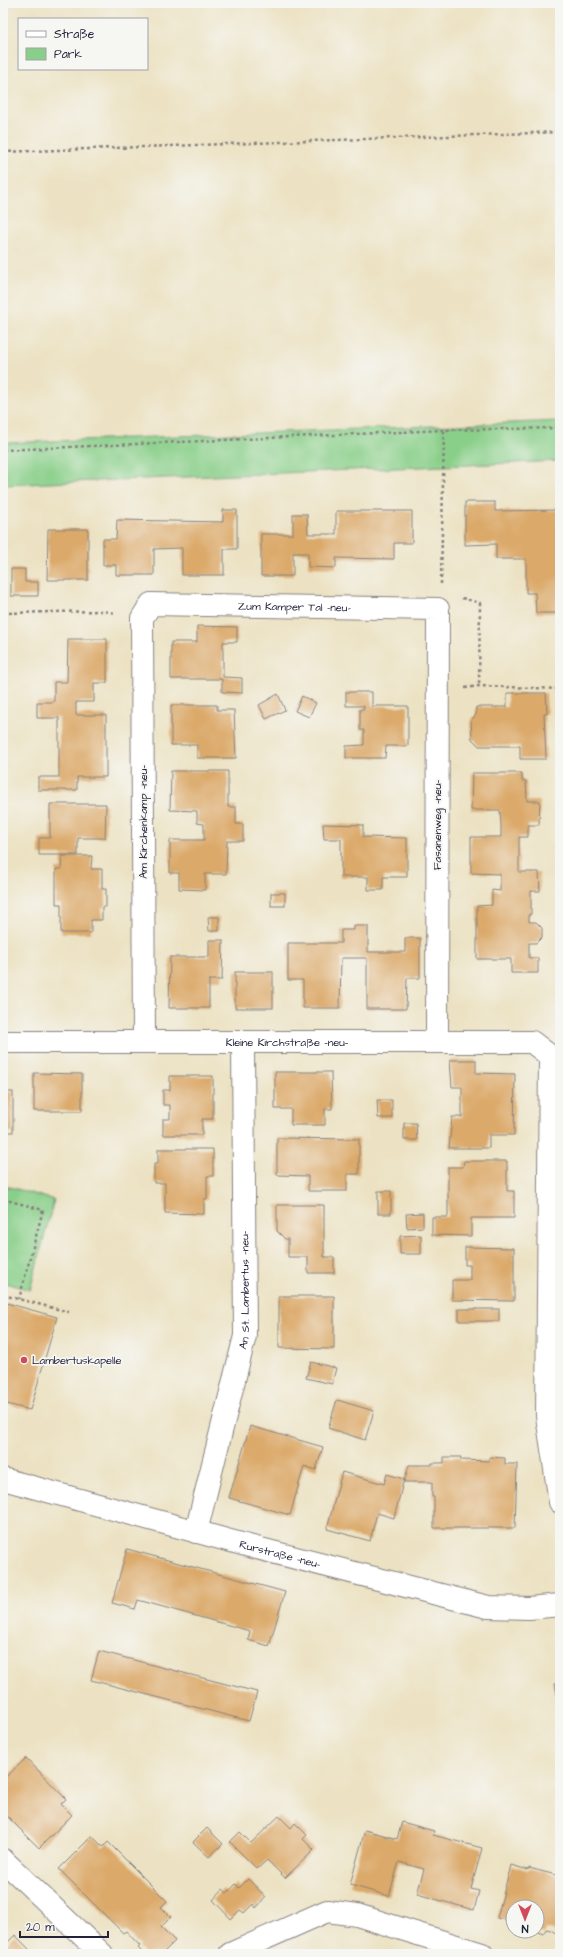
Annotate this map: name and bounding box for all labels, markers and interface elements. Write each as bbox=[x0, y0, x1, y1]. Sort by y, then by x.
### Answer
legend bbox=[18, 18, 148, 70]
text: Straße bbox=[54, 26, 95, 43]
text: Park bbox=[54, 46, 82, 63]
street label: Zum Kamper Tal -neu- bbox=[238, 598, 352, 615]
street label: Am Kirchenkamp -neu- bbox=[136, 765, 151, 879]
street label: Fasanenweg -neu- bbox=[430, 779, 446, 870]
street label: Kleine Kirchstraße -neu- bbox=[226, 1035, 349, 1050]
street label: An St. Lambertus -neu- bbox=[235, 1230, 253, 1351]
place label: Lambertuskapelle bbox=[32, 1353, 121, 1368]
marker: Lambertuskapelle bbox=[19, 1355, 29, 1365]
street label: Rurstraße -neu- bbox=[238, 1536, 323, 1572]
north arrow bbox=[505, 1899, 545, 1939]
scale bar bbox=[20, 1913, 108, 1939]
text: 20 m bbox=[26, 1919, 55, 1936]
text: N bbox=[521, 1921, 528, 1936]

